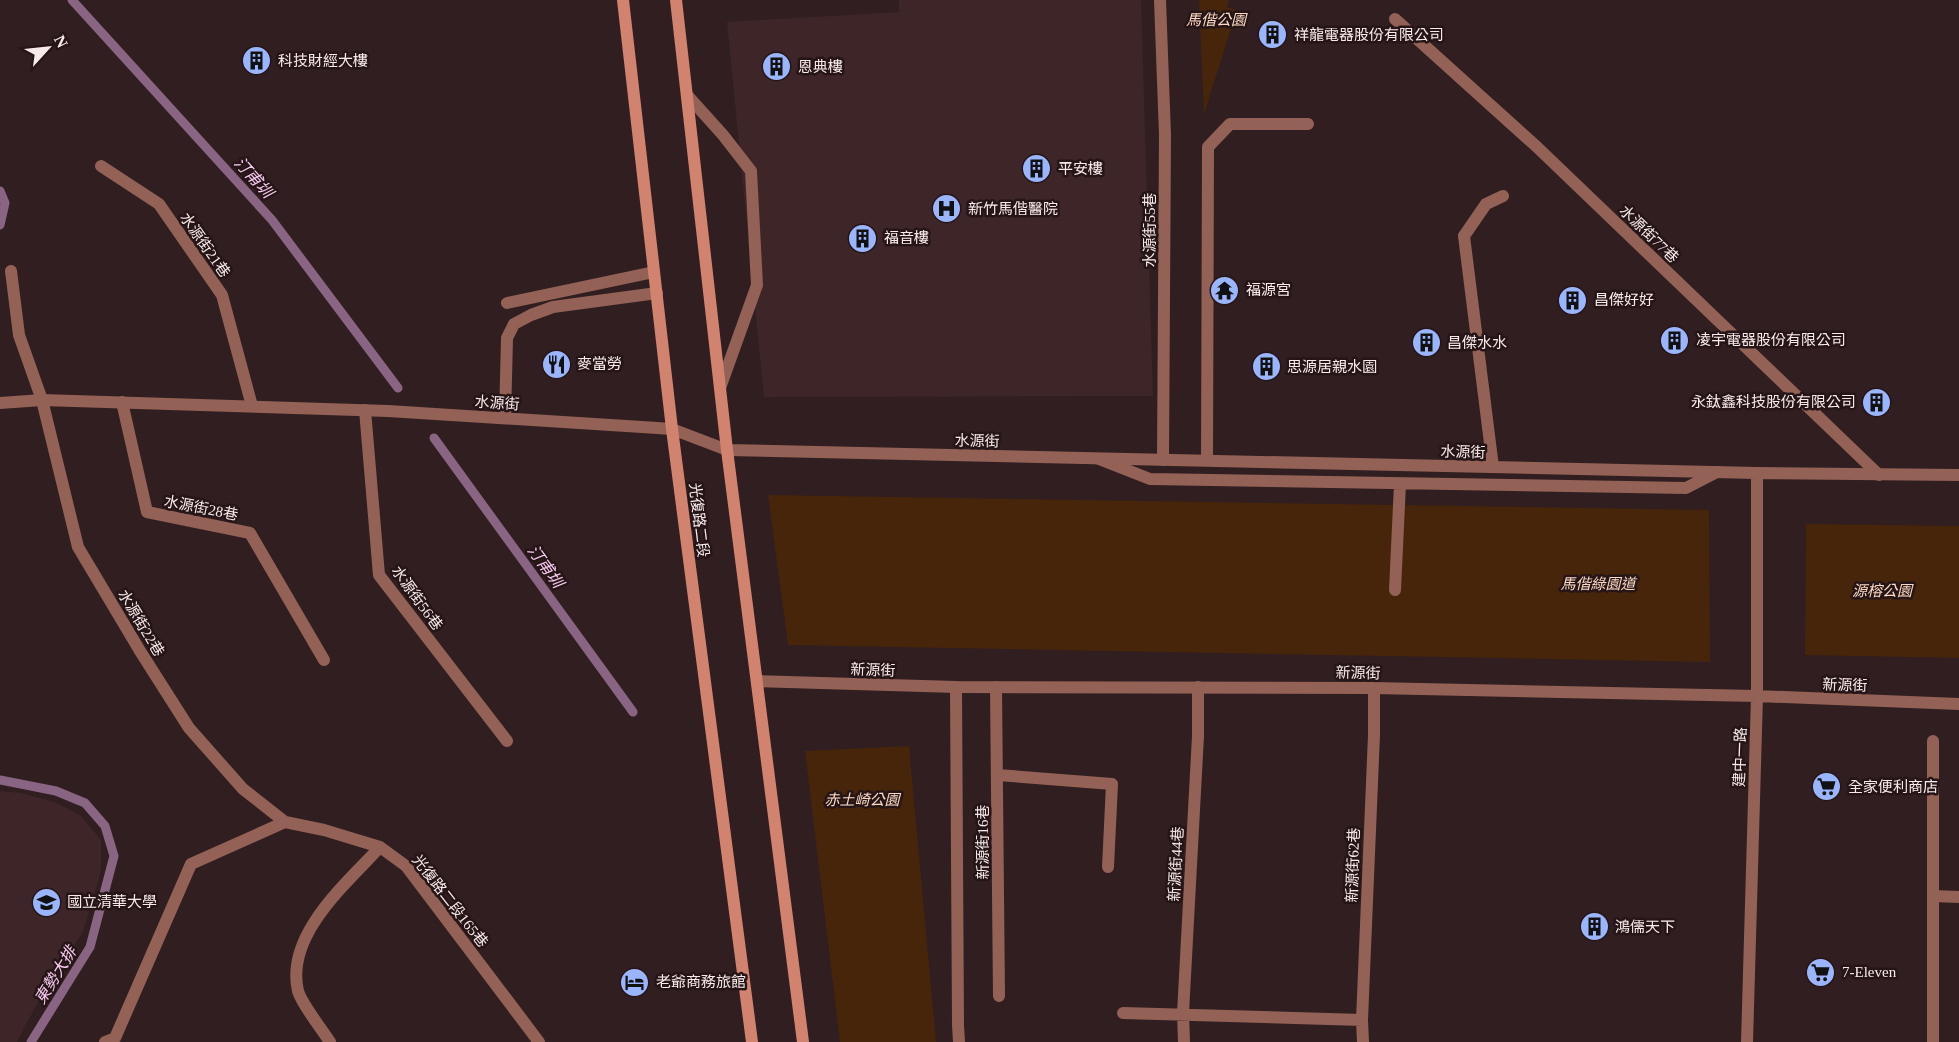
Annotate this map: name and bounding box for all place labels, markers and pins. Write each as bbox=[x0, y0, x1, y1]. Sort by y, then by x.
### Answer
building icon: 祥龍電器股份有限公司 bbox=[1257, 19, 1289, 51]
place label: 祥龍電器股份有限公司 bbox=[1294, 26, 1444, 43]
building icon: 科技財經大樓 bbox=[241, 45, 273, 77]
building icon: 恩典樓 bbox=[761, 51, 793, 83]
place label: 科技財經大樓 bbox=[278, 53, 368, 69]
place label: 恩典樓 bbox=[798, 58, 843, 75]
building icon: 平安樓 bbox=[1021, 153, 1053, 185]
place label: 平安樓 bbox=[1058, 161, 1103, 177]
hospital icon: 新竹馬偕醫院 bbox=[931, 193, 963, 225]
place label: 新竹馬偕醫院 bbox=[968, 201, 1058, 217]
building icon: 福音樓 bbox=[847, 222, 879, 254]
place label: 福音樓 bbox=[884, 230, 929, 246]
temple icon: 福源宮 bbox=[1209, 274, 1241, 306]
place label: 福源宮 bbox=[1246, 282, 1291, 298]
building icon: 昌傑好好 bbox=[1557, 284, 1589, 316]
place label: 昌傑好好 bbox=[1594, 291, 1654, 308]
building icon: 凌宇電器股份有限公司 bbox=[1659, 324, 1691, 356]
building icon: 昌傑水水 bbox=[1410, 327, 1442, 359]
place label: 凌宇電器股份有限公司 bbox=[1696, 332, 1846, 348]
place label: 昌傑水水 bbox=[1447, 334, 1507, 351]
restaurant icon: 麥當勞 bbox=[540, 348, 572, 380]
building icon: 思源居親水園 bbox=[1250, 351, 1282, 383]
place label: 麥當勞 bbox=[577, 356, 622, 372]
place label: 思源居親水園 bbox=[1287, 359, 1377, 375]
building icon: 永鈦鑫科技股份有限公司 bbox=[1861, 386, 1893, 418]
place label: 永鈦鑫科技股份有限公司 bbox=[1691, 393, 1856, 410]
supermarket icon: 全家便利商店 bbox=[1811, 771, 1843, 803]
place label: 全家便利商店 bbox=[1848, 779, 1938, 795]
school or university icon: 國立清華大學 bbox=[30, 886, 62, 918]
place label: 國立清華大學 bbox=[67, 894, 157, 910]
building icon: 鴻儒天下 bbox=[1578, 911, 1610, 943]
place label: 鴻儒天下 bbox=[1615, 919, 1675, 935]
supermarket icon: 7-Eleven bbox=[1805, 956, 1837, 988]
place label: 7-Eleven bbox=[1842, 964, 1897, 980]
hotel icon: 老爺商務旅館 bbox=[619, 966, 651, 998]
place label: 老爺商務旅館 bbox=[656, 974, 746, 990]

